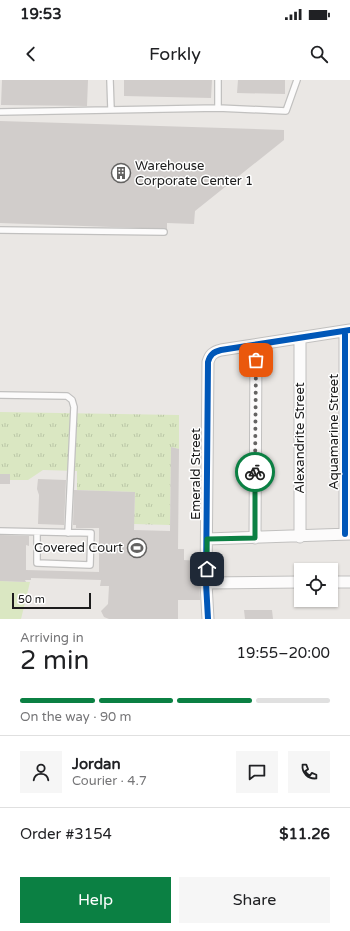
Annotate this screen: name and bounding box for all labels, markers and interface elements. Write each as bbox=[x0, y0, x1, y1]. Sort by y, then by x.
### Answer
text: 19:53 bbox=[20, 5, 62, 23]
icon: back bbox=[20, 43, 42, 65]
text: Forkly bbox=[149, 43, 201, 65]
icon: search bbox=[308, 43, 330, 65]
place label: Warehouse Corporate Center 1 bbox=[135, 158, 253, 189]
building icon: Warehouse Corporate Center 1 bbox=[110, 162, 132, 184]
pin bbox=[239, 343, 273, 377]
icon: bag bbox=[245, 349, 267, 371]
street label: Aquamarine Street bbox=[326, 374, 342, 490]
street label: Alexandrite Street bbox=[292, 382, 308, 494]
street label: Emerald Street bbox=[188, 428, 204, 520]
courier bbox=[235, 452, 275, 492]
icon: bike bbox=[244, 461, 266, 483]
sports icon: Covered Court bbox=[126, 537, 148, 559]
place label: Covered Court bbox=[34, 540, 123, 556]
pin bbox=[190, 552, 224, 586]
icon: home bbox=[196, 558, 218, 580]
map controls bbox=[294, 563, 338, 607]
button: locate bbox=[294, 563, 338, 607]
scale bar bbox=[12, 591, 91, 610]
text: 50 m bbox=[18, 593, 45, 606]
text: Arriving in bbox=[20, 630, 84, 646]
text: 19:55–20:00 bbox=[237, 644, 330, 662]
text: 2 min bbox=[20, 645, 89, 676]
text: On the way · 90 m bbox=[20, 709, 132, 725]
button: person bbox=[20, 751, 62, 793]
button: chat bbox=[236, 751, 278, 793]
button: phone bbox=[288, 751, 330, 793]
text: Jordan bbox=[72, 755, 121, 773]
text: Courier · 4.7 bbox=[72, 773, 147, 789]
text: Order #3154 bbox=[20, 825, 112, 843]
text: $11.26 bbox=[279, 825, 330, 843]
button: Help bbox=[20, 877, 171, 923]
button: Share bbox=[179, 877, 330, 923]

